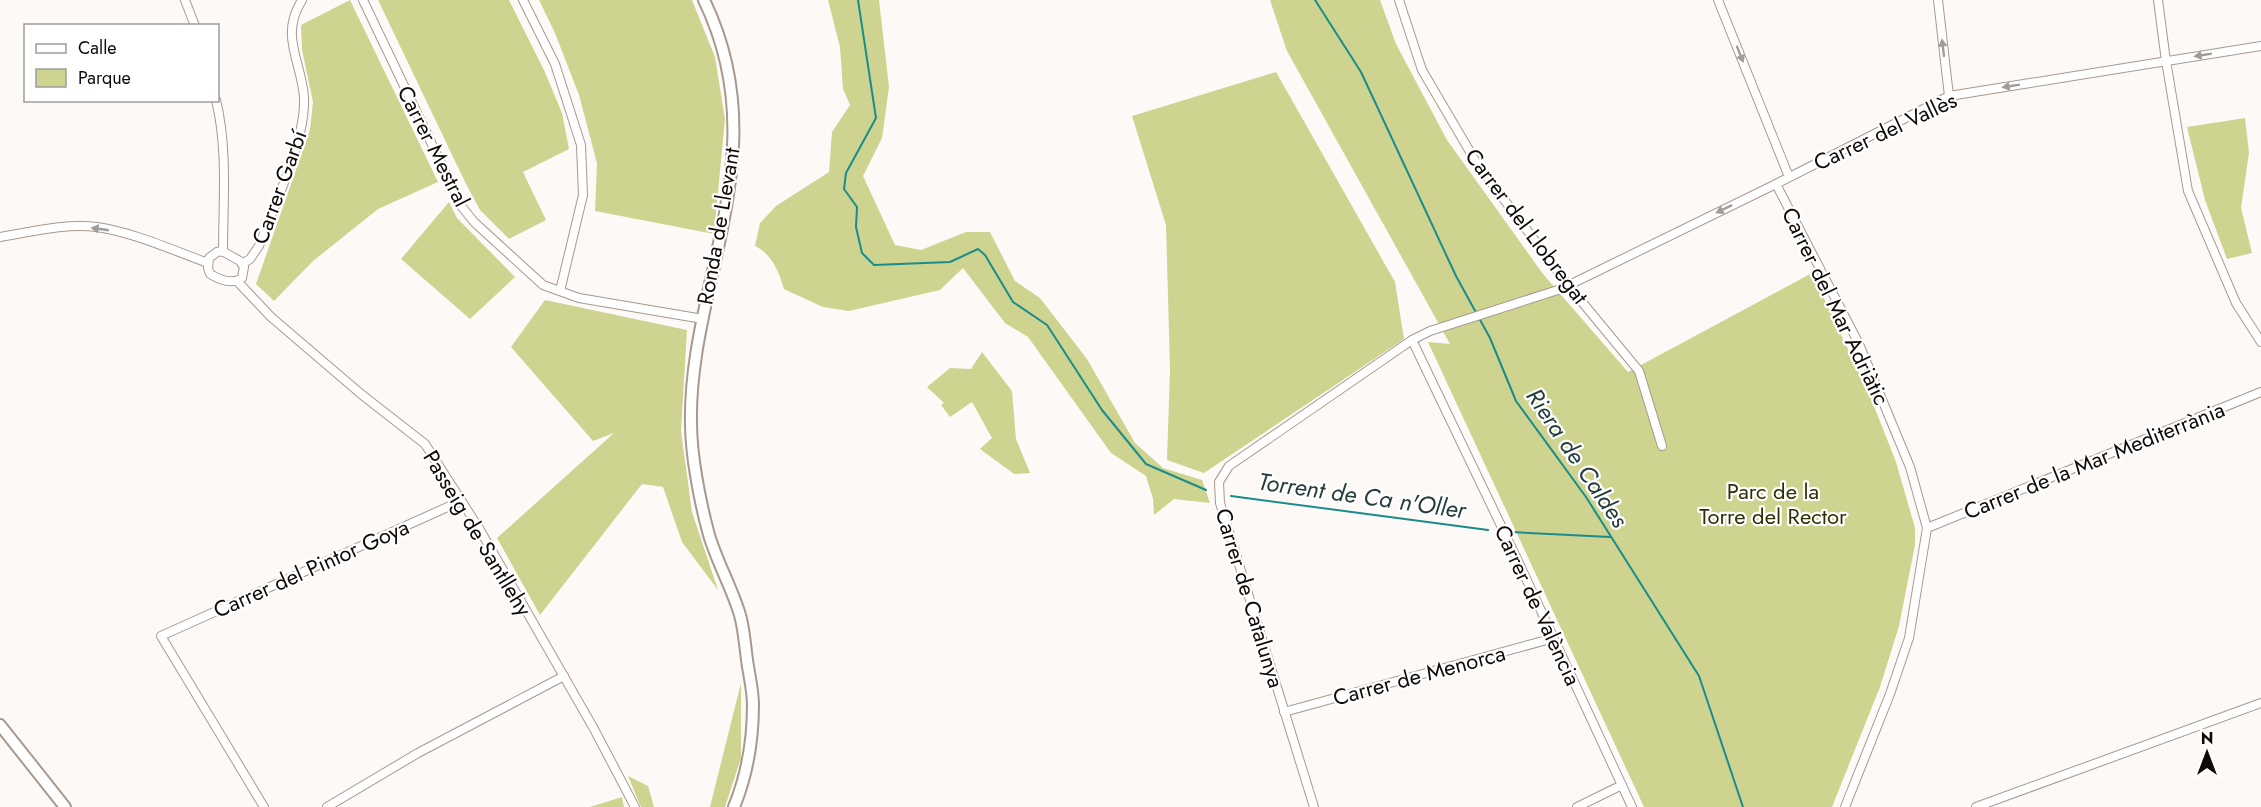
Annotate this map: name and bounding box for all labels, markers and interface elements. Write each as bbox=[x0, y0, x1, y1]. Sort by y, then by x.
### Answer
legend bbox=[24, 24, 219, 102]
text: Calle bbox=[78, 35, 117, 61]
one-way arrow bbox=[1938, 38, 1948, 57]
one-way arrow bbox=[1735, 46, 1745, 64]
one-way arrow bbox=[2194, 51, 2213, 60]
text: Parque bbox=[78, 65, 131, 91]
street label: Carrer Mestral bbox=[390, 80, 478, 212]
one-way arrow bbox=[2001, 81, 2020, 90]
street label: Carrer del Vallès bbox=[1808, 84, 1962, 178]
street label: Carrer Garbí bbox=[244, 124, 315, 249]
street label: Carrer del Llobregat bbox=[1458, 141, 1597, 311]
street label: Ronda de Llevant bbox=[688, 144, 748, 307]
street label: Carrer del Mar Adriàtic bbox=[1774, 202, 1898, 410]
one-way arrow bbox=[1715, 205, 1732, 214]
one-way arrow bbox=[90, 224, 109, 233]
water label: Riera de Caldes bbox=[1518, 381, 1637, 535]
street label: Carrer de la Mar Mediterrània bbox=[1959, 393, 2229, 527]
street label: Passeig de Santllehy bbox=[416, 444, 540, 622]
water label: Torrent de Ca n'Oller bbox=[1256, 464, 1470, 528]
park label: Parc de la Torre del Rector bbox=[1699, 475, 1847, 532]
street label: Carrer de Catalunya bbox=[1207, 504, 1293, 692]
street label: Carrer del Pintor Goya bbox=[208, 510, 414, 626]
street label: Carrer de València bbox=[1487, 519, 1589, 691]
street label: Carrer de Menorca bbox=[1329, 637, 1509, 713]
north arrow bbox=[2177, 723, 2237, 783]
text: N bbox=[2201, 727, 2213, 750]

